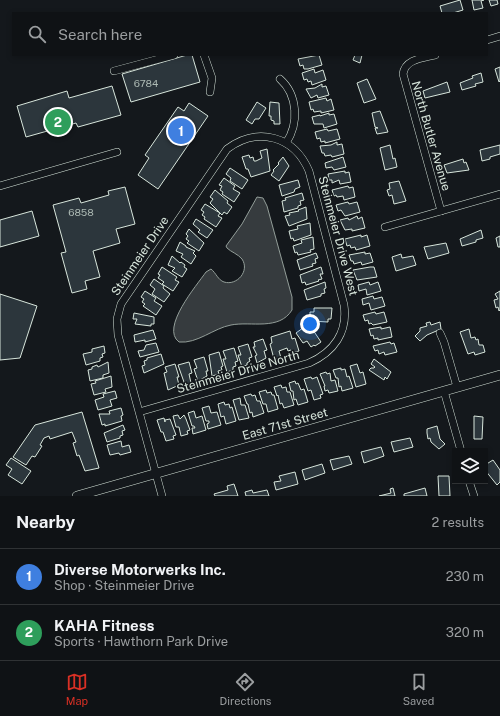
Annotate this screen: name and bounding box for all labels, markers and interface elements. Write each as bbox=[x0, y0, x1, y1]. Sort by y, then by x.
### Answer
search box bbox=[12, 12, 488, 56]
icon: search bbox=[26, 23, 48, 45]
text: Search here bbox=[58, 26, 142, 43]
house number: 6784 bbox=[134, 77, 158, 89]
street label: North Butler Avenue bbox=[409, 80, 453, 193]
pin: 2 bbox=[45, 107, 71, 137]
pin: 1 bbox=[168, 116, 194, 146]
street label: Steinmeier Drive West bbox=[315, 175, 361, 298]
house number: 6858 bbox=[68, 206, 94, 218]
street label: Steinmeier Drive bbox=[108, 214, 172, 298]
your location bbox=[300, 314, 320, 334]
street label: Steinmeier Drive North bbox=[175, 348, 301, 396]
street label: East 71st Street bbox=[241, 405, 330, 443]
map controls bbox=[452, 448, 488, 484]
button: layers bbox=[452, 448, 488, 484]
text: Nearby bbox=[16, 512, 75, 532]
text: 2 results bbox=[432, 515, 484, 530]
text: Diverse Motorwerks Inc. bbox=[54, 561, 226, 578]
text: 1 bbox=[26, 569, 32, 584]
text: 230 m bbox=[446, 569, 484, 584]
text: Shop · Steinmeier Drive bbox=[54, 578, 194, 593]
text: KAHA Fitness bbox=[54, 617, 154, 634]
text: 2 bbox=[25, 625, 33, 640]
text: 320 m bbox=[446, 625, 484, 640]
text: Sports · Hawthorn Park Drive bbox=[54, 634, 228, 649]
tab: Map bbox=[66, 671, 88, 707]
tab: Directions bbox=[220, 671, 271, 707]
tab: Saved bbox=[403, 671, 434, 707]

